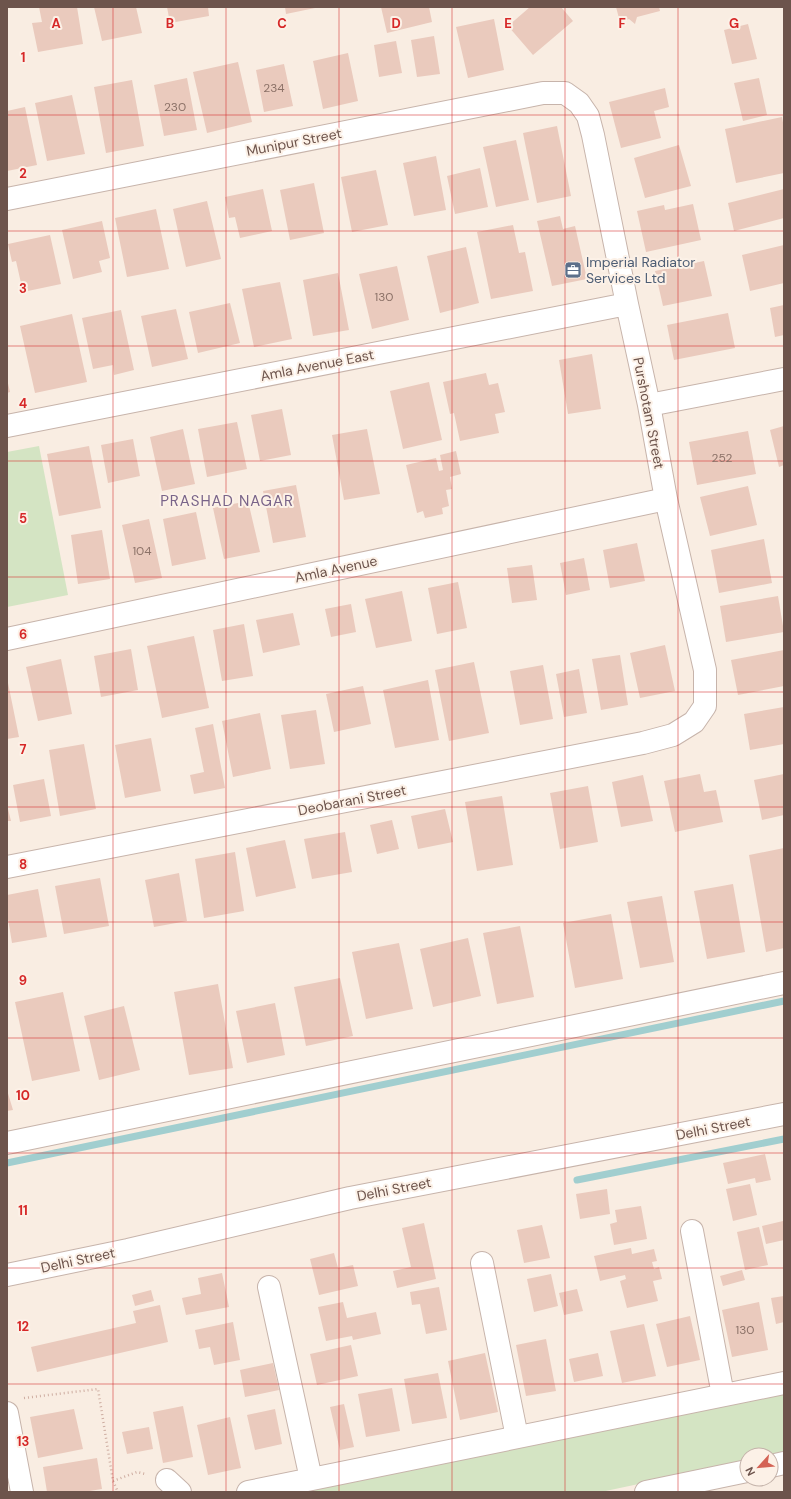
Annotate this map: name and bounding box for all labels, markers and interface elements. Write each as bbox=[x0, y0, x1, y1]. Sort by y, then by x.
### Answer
text: A bbox=[51, 15, 61, 32]
text: B bbox=[166, 15, 174, 32]
text: C bbox=[277, 15, 287, 32]
text: D bbox=[391, 15, 401, 32]
text: E bbox=[504, 15, 512, 32]
text: F bbox=[618, 15, 626, 32]
text: G bbox=[729, 15, 739, 32]
text: 1 bbox=[21, 49, 25, 66]
house number: 234 bbox=[263, 80, 285, 96]
house number: 230 bbox=[164, 99, 186, 115]
street label: Munipur Street bbox=[245, 124, 343, 160]
text: 2 bbox=[19, 165, 27, 182]
place label: Imperial Radiator Services Ltd bbox=[586, 253, 696, 287]
office icon: Imperial Radiator Services Ltd bbox=[563, 260, 583, 280]
text: 3 bbox=[19, 280, 27, 297]
house number: 130 bbox=[374, 289, 394, 305]
street label: Amla Avenue East bbox=[259, 345, 375, 385]
street label: Purshotam Street bbox=[629, 356, 669, 470]
text: 4 bbox=[19, 395, 27, 412]
house number: 252 bbox=[712, 450, 733, 466]
district label: PRASHAD NAGAR bbox=[160, 491, 294, 511]
text: 5 bbox=[19, 510, 27, 527]
house number: 104 bbox=[132, 543, 152, 559]
street label: Amla Avenue bbox=[293, 551, 379, 587]
text: 6 bbox=[19, 626, 27, 643]
text: 7 bbox=[20, 741, 27, 758]
street label: Deobarani Street bbox=[296, 781, 408, 819]
text: 8 bbox=[19, 856, 27, 873]
text: 9 bbox=[19, 972, 27, 989]
text: 10 bbox=[16, 1087, 30, 1104]
street label: Delhi Street bbox=[674, 1112, 752, 1144]
street label: Delhi Street bbox=[355, 1173, 433, 1205]
text: 11 bbox=[18, 1202, 28, 1219]
street label: Delhi Street bbox=[39, 1243, 117, 1277]
text: 12 bbox=[17, 1318, 29, 1335]
house number: 130 bbox=[735, 1322, 755, 1338]
text: 13 bbox=[17, 1433, 29, 1450]
north arrow bbox=[739, 1447, 779, 1487]
text: N bbox=[742, 1465, 758, 1478]

